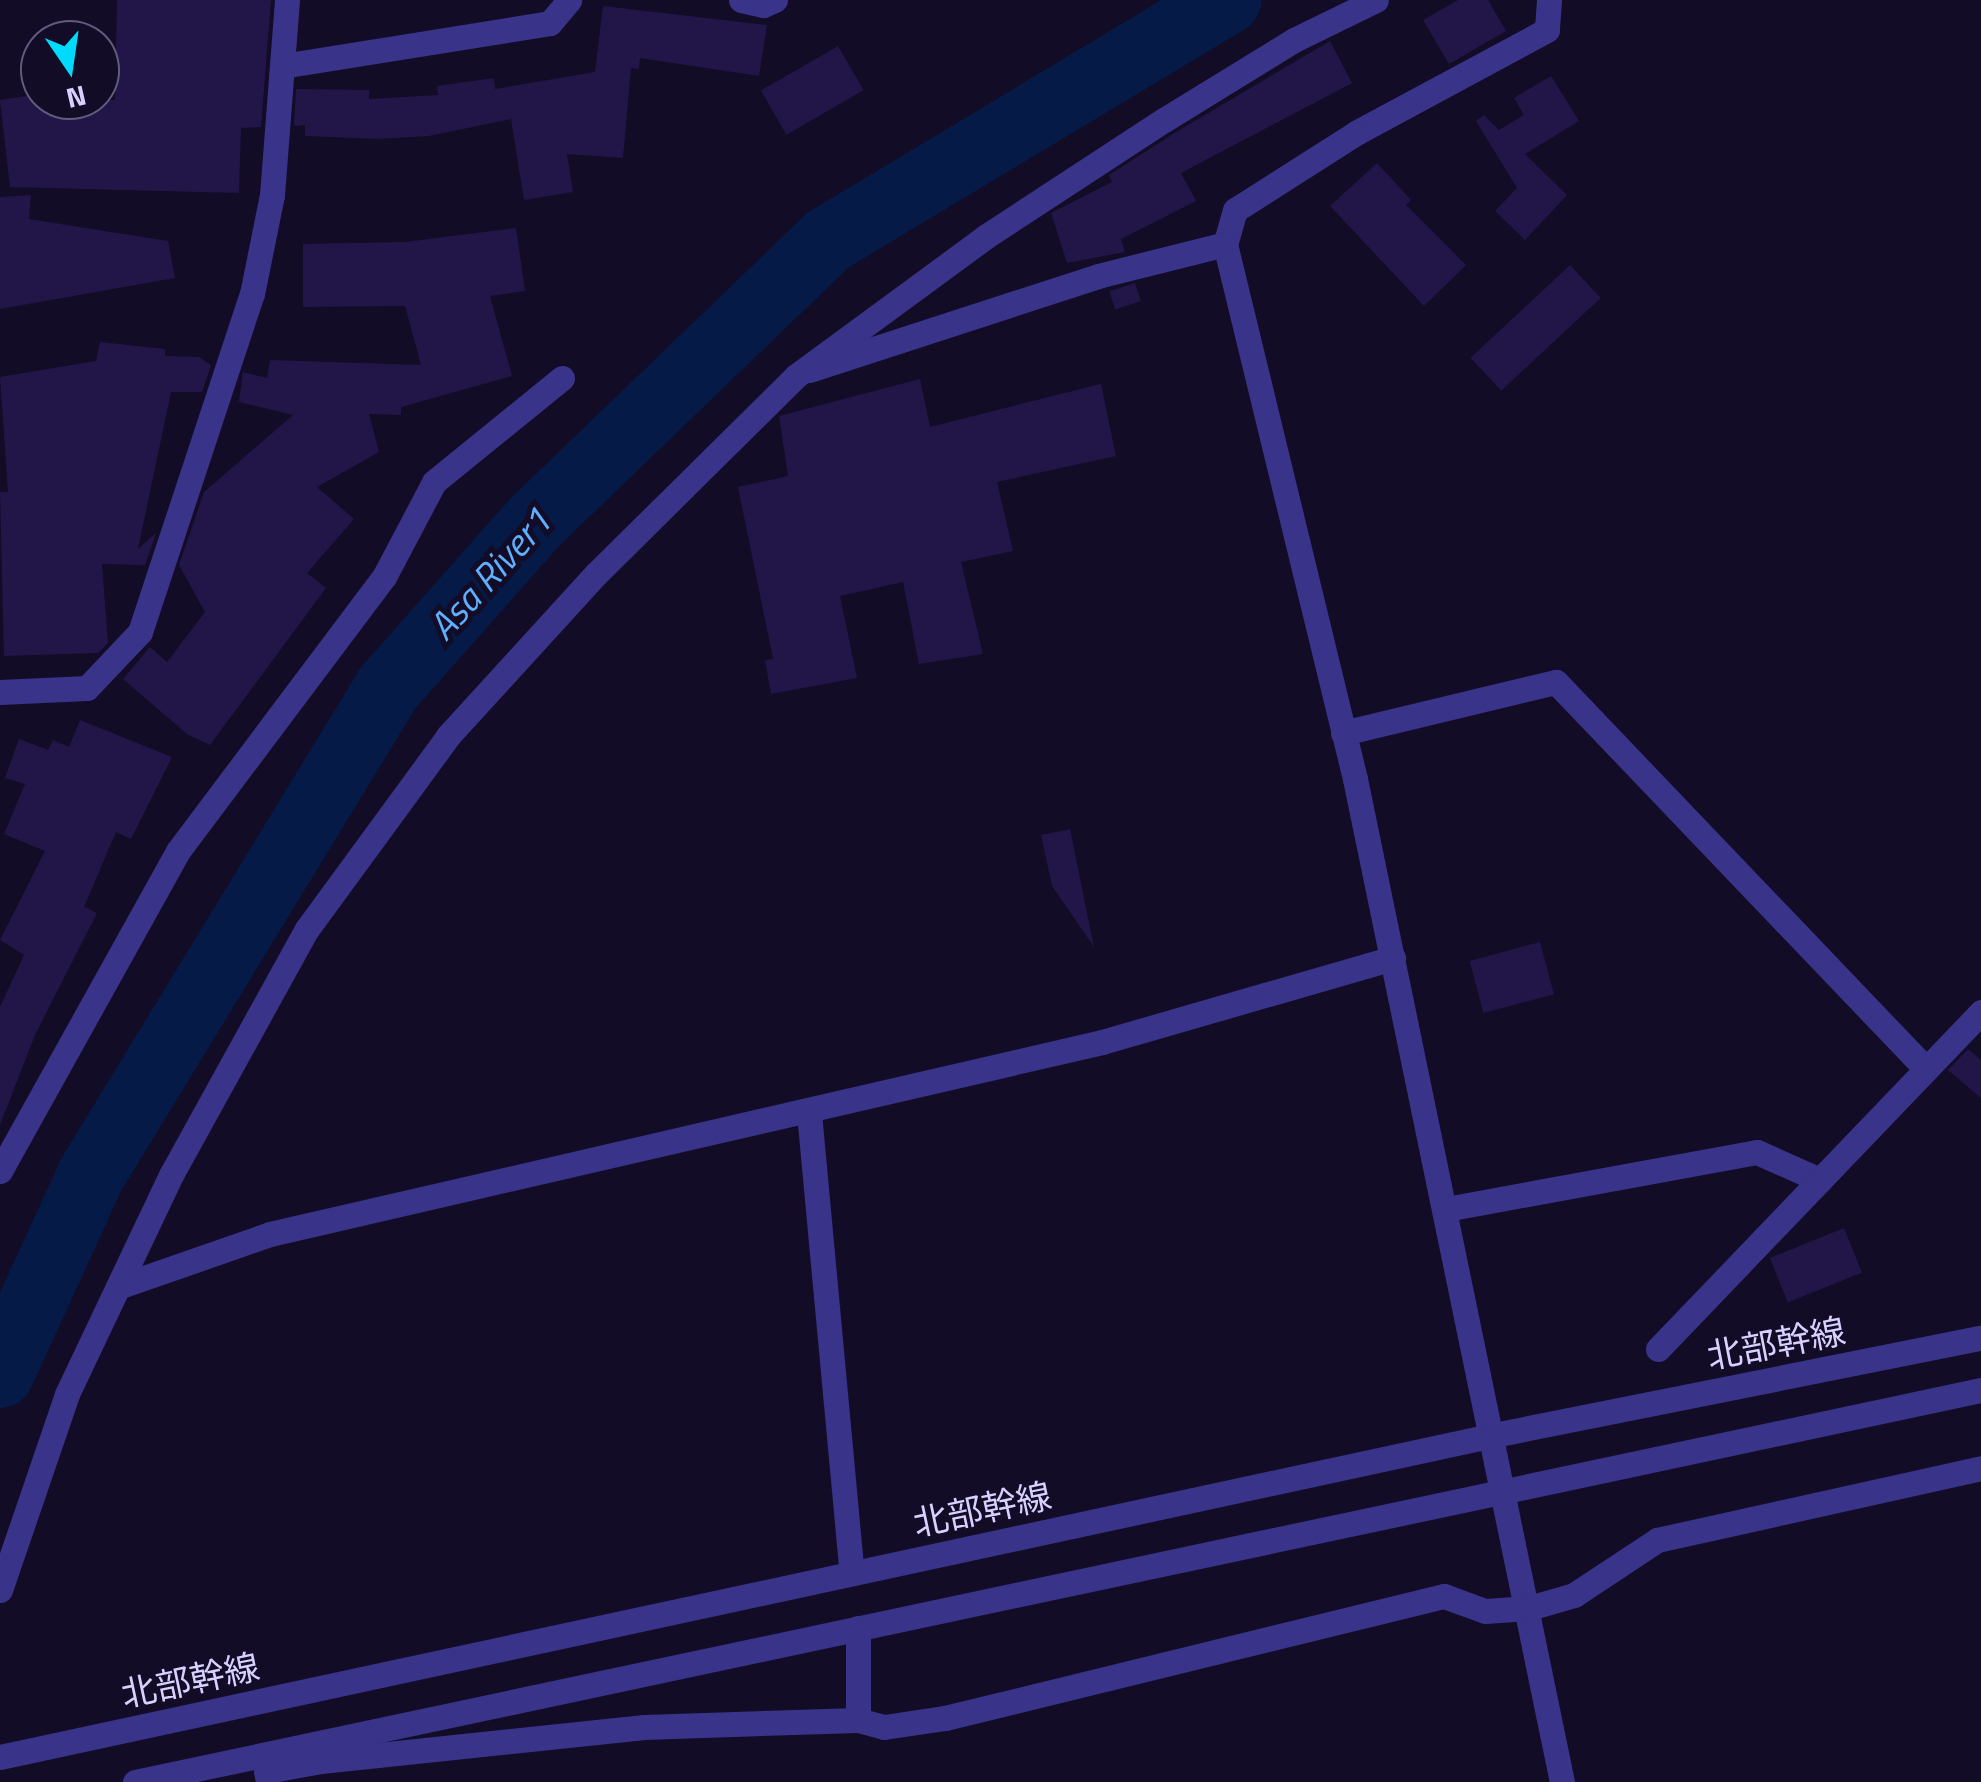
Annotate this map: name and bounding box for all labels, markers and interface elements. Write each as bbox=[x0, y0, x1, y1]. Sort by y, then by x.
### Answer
north arrow bbox=[20, 20, 120, 120]
text: N bbox=[62, 75, 91, 121]
water label: Asa River1 bbox=[419, 499, 561, 649]
street label: 北部幹線 bbox=[1703, 1309, 1849, 1377]
street label: 北部幹線 bbox=[909, 1474, 1055, 1544]
street label: 北部幹線 bbox=[117, 1645, 263, 1715]

